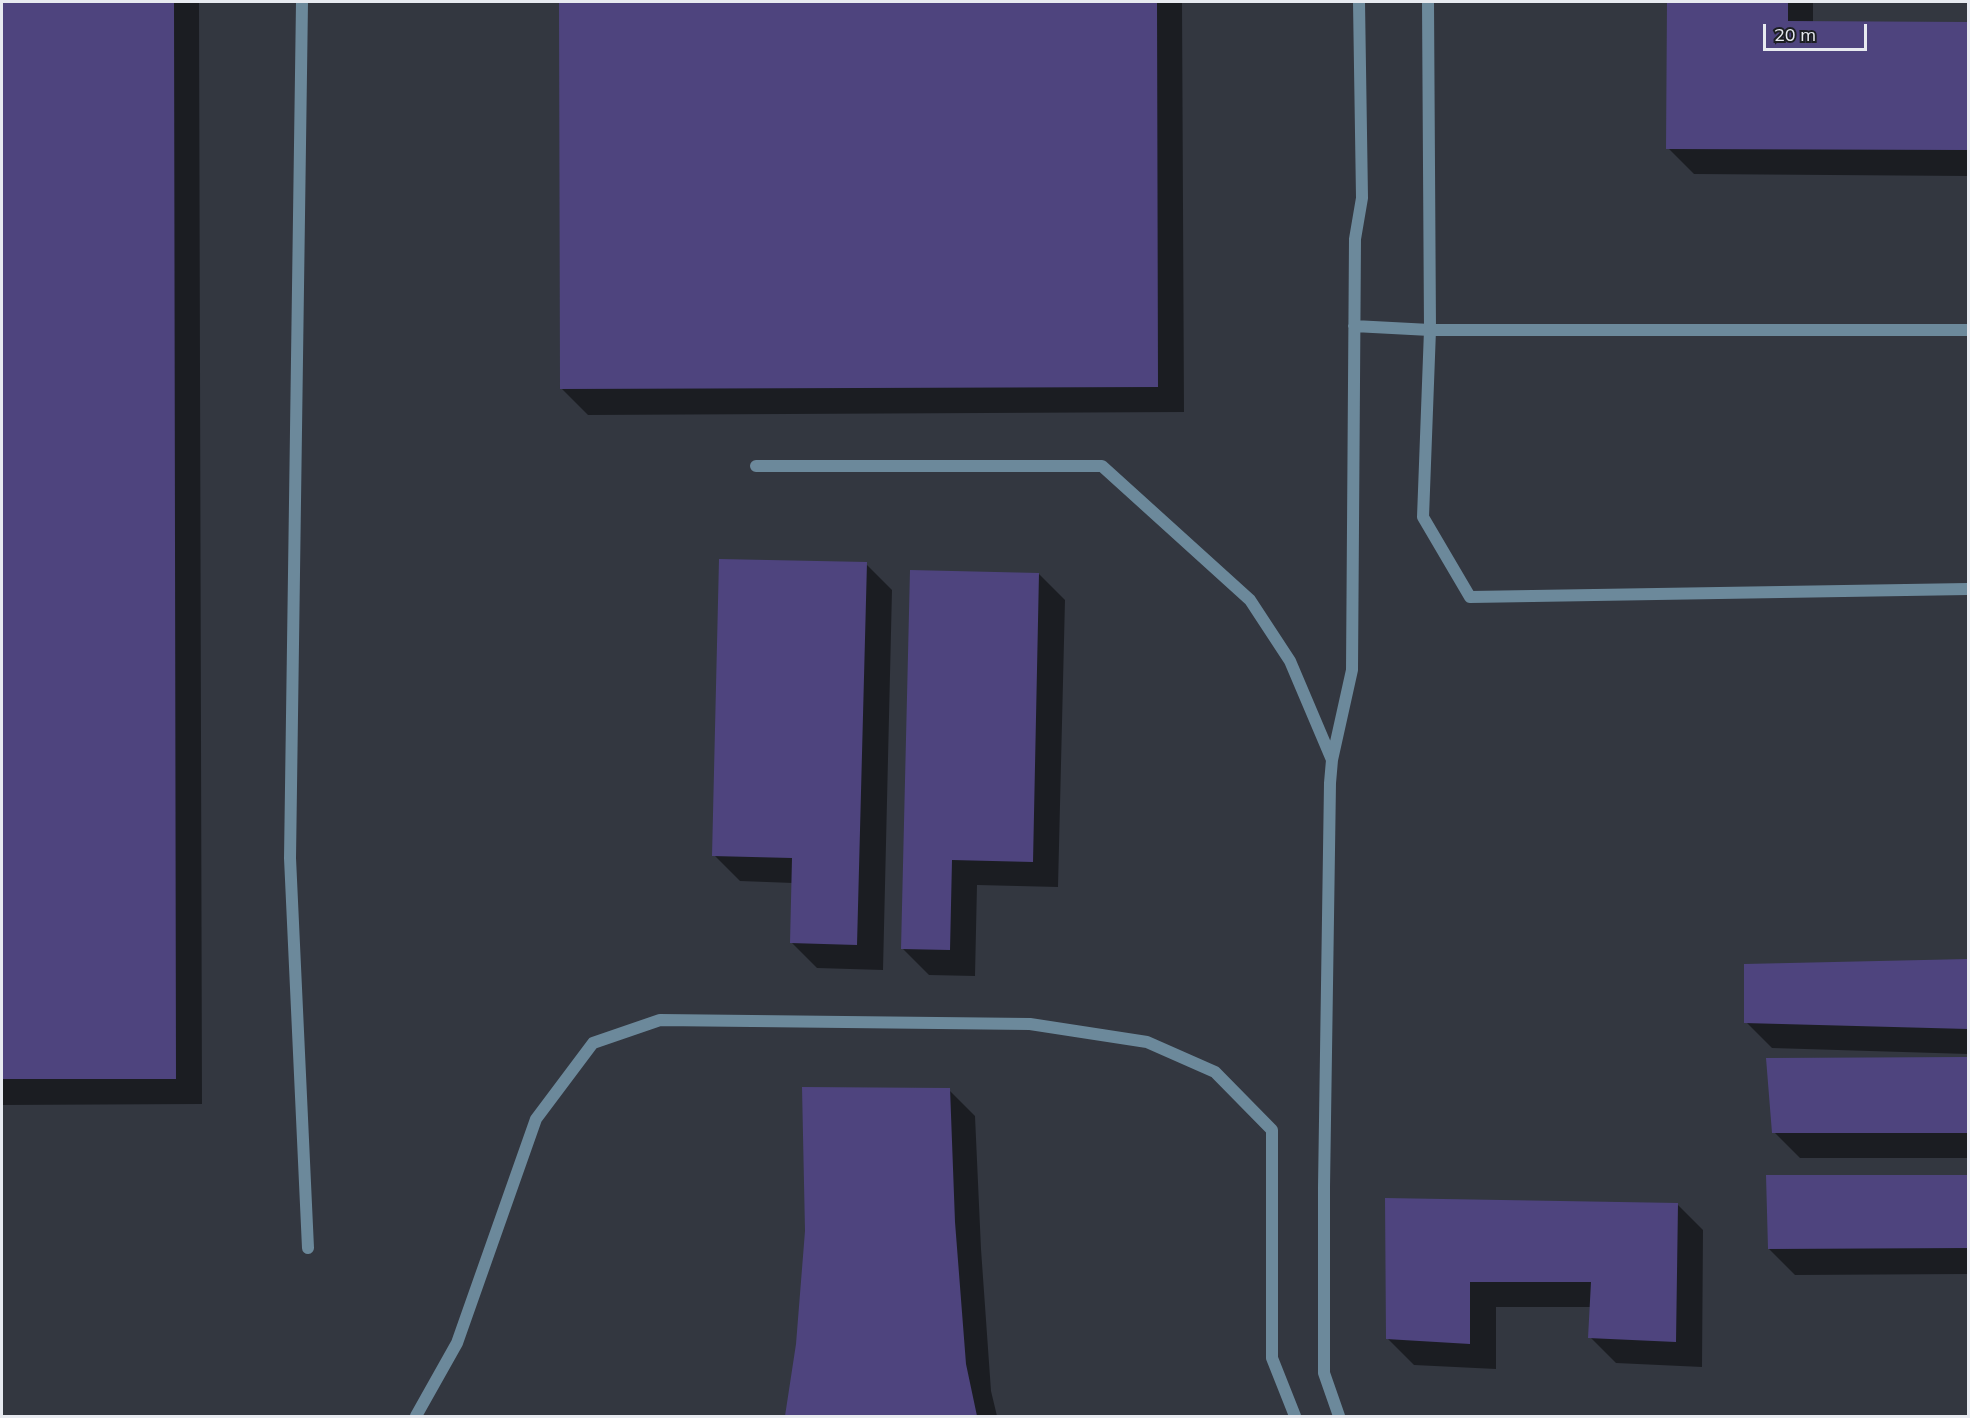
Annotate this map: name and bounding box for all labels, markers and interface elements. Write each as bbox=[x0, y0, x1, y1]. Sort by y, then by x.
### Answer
scale bar bbox=[1766, 12, 1870, 50]
text: 20 m bbox=[1774, 23, 1816, 46]

